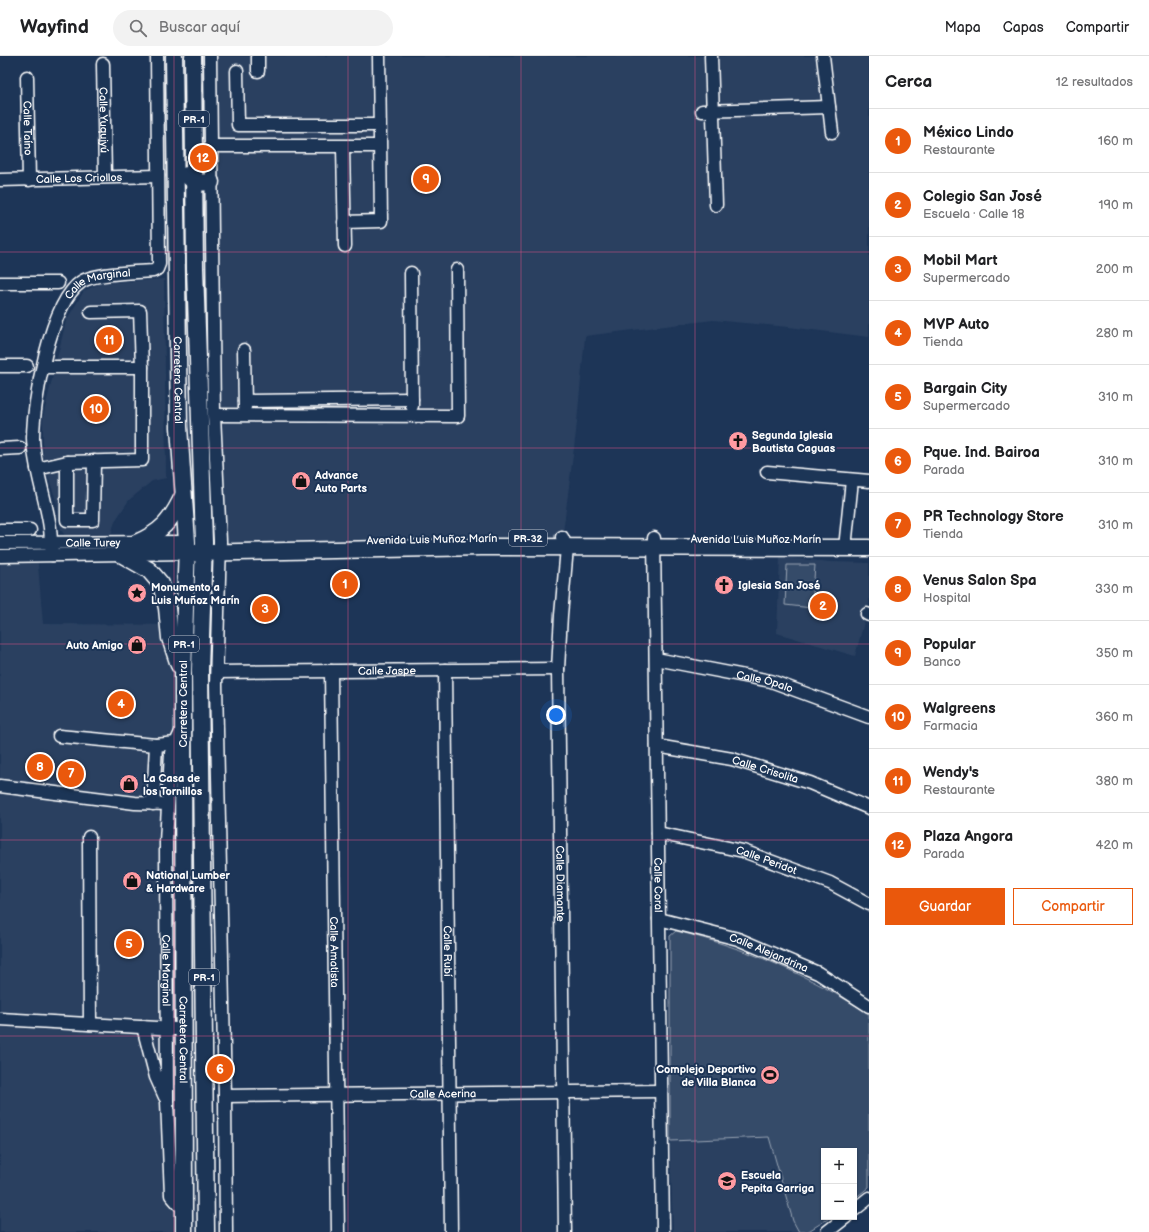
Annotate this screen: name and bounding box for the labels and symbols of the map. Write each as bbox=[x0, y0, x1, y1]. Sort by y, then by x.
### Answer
street label: Calle Yuquiyú bbox=[96, 87, 111, 153]
street label: Calle Taíno bbox=[20, 100, 35, 156]
road number: PR-1 bbox=[179, 111, 209, 127]
pin: 12 bbox=[190, 143, 216, 173]
pin: 9 bbox=[413, 164, 439, 194]
street label: Calle Los Criollos bbox=[36, 171, 123, 186]
street label: Calle Marginal bbox=[62, 266, 131, 302]
pin: 11 bbox=[96, 325, 122, 355]
street label: Carretera Central bbox=[171, 336, 185, 424]
pin: 10 bbox=[83, 394, 109, 424]
place label: Segunda Iglesia Bautista Caguas bbox=[752, 429, 836, 455]
church icon: Segunda Iglesia Bautista Caguas bbox=[727, 430, 749, 452]
place label: Advance Auto Parts bbox=[314, 469, 367, 495]
shop icon: Advance Auto Parts bbox=[290, 470, 312, 492]
road number: PR-32 bbox=[509, 530, 547, 546]
street label: Avenida Luis Muñoz Marín bbox=[367, 532, 497, 547]
street label: Avenida Luis Muñoz Marín bbox=[691, 533, 821, 546]
street label: Calle Turey bbox=[65, 536, 121, 550]
pin: 1 bbox=[332, 569, 358, 599]
church icon: Iglesia San José bbox=[713, 574, 735, 596]
place label: Iglesia San José bbox=[738, 579, 821, 592]
place label: Monumento a Luis Muñoz Marín bbox=[151, 581, 240, 607]
place icon: Monumento a Luis Muñoz Marín bbox=[126, 582, 148, 604]
pin: 2 bbox=[810, 591, 836, 621]
pin: 3 bbox=[252, 594, 278, 624]
shop icon: Auto Amigo bbox=[126, 634, 148, 656]
road number: PR-1 bbox=[169, 636, 199, 652]
place label: Auto Amigo bbox=[65, 639, 123, 652]
street label: Carretera Central bbox=[177, 660, 190, 748]
street label: Calle Jaspe bbox=[358, 664, 417, 678]
street label: Calle Ópalo bbox=[735, 668, 795, 696]
pin: 4 bbox=[108, 689, 134, 719]
your location bbox=[546, 705, 566, 725]
pin: 8 bbox=[27, 752, 53, 782]
street label: Calle Crisolita bbox=[730, 753, 800, 786]
pin: 7 bbox=[58, 759, 84, 789]
place label: La Casa de los Tornillos bbox=[143, 772, 203, 798]
shop icon: La Casa de los Tornillos bbox=[118, 773, 140, 795]
street label: Calle Peridot bbox=[735, 844, 799, 877]
street label: Calle Diamante bbox=[553, 845, 567, 922]
street label: Calle Coral bbox=[651, 857, 665, 913]
place label: National Lumber & Hardware bbox=[146, 869, 230, 895]
shop icon: National Lumber & Hardware bbox=[121, 870, 143, 892]
street label: Calle Amatista bbox=[327, 916, 341, 988]
street label: Calle Rubí bbox=[441, 925, 454, 977]
pin: 5 bbox=[116, 929, 142, 959]
street label: Calle Alejandrina bbox=[728, 931, 810, 975]
street label: Calle Marginal bbox=[159, 934, 173, 1006]
road number: PR-1 bbox=[189, 969, 219, 985]
street label: Carretera Central bbox=[177, 996, 190, 1083]
pin: 6 bbox=[207, 1054, 233, 1084]
place label: Complejo Deportivo de Villa Blanca bbox=[656, 1063, 756, 1089]
sports icon: Complejo Deportivo de Villa Blanca bbox=[759, 1064, 781, 1086]
street label: Calle Acerina bbox=[410, 1087, 476, 1101]
place label: Escuela Pepita Garriga bbox=[741, 1169, 814, 1195]
school or university icon: Escuela Pepita Garriga bbox=[716, 1170, 738, 1192]

